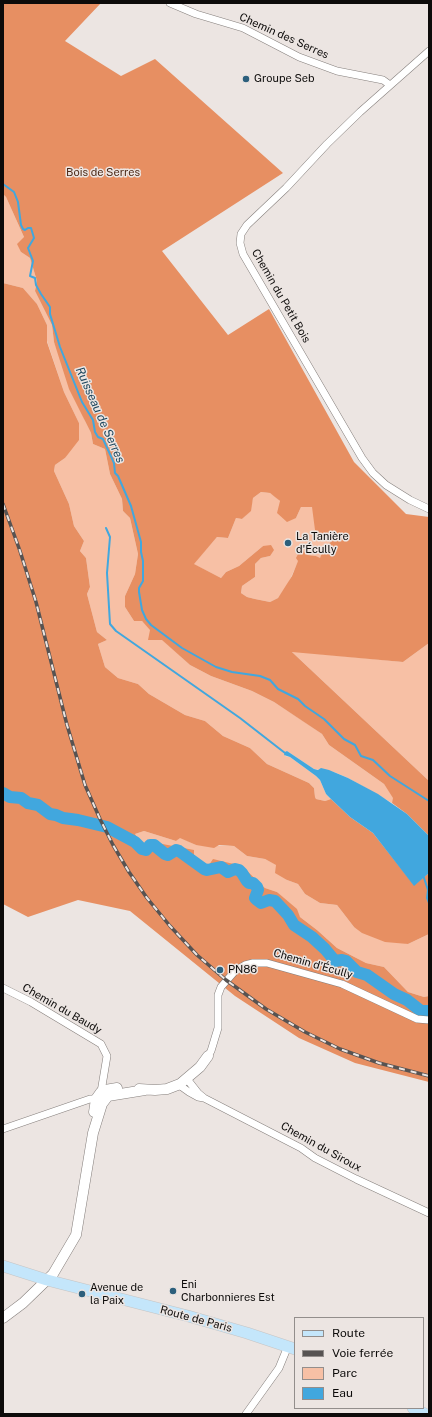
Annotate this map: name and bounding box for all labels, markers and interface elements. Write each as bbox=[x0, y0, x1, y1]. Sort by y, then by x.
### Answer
street label: Chemin des Serres bbox=[237, 10, 331, 62]
place label: Groupe Seb bbox=[254, 72, 315, 86]
marker: Groupe Seb bbox=[241, 74, 251, 84]
park label: Bois de Serres bbox=[66, 166, 140, 180]
street label: Chemin du Petit Bois bbox=[249, 247, 313, 345]
water label: Ruisseau de Serres bbox=[72, 365, 128, 465]
place label: La Tanière d'Écully bbox=[296, 530, 349, 556]
marker: La Tanière d'Écully bbox=[283, 538, 293, 548]
street label: Chemin d'Écully bbox=[272, 946, 354, 982]
place label: PN86 bbox=[228, 963, 257, 977]
marker: PN86 bbox=[215, 965, 225, 975]
street label: Chemin du Baudy bbox=[20, 981, 104, 1037]
street label: Chemin du Siroux bbox=[278, 1119, 364, 1175]
place label: Eni Charbonnieres Est bbox=[181, 1278, 275, 1304]
place label: Avenue de la Paix bbox=[90, 1281, 143, 1307]
marker: Eni Charbonnieres Est bbox=[168, 1286, 178, 1296]
marker: Avenue de la Paix bbox=[77, 1289, 87, 1299]
street label: Route de Paris bbox=[159, 1303, 233, 1335]
legend bbox=[294, 1317, 424, 1409]
text: Route bbox=[332, 1326, 365, 1340]
text: Voie ferrée bbox=[332, 1346, 393, 1360]
text: Parc bbox=[332, 1366, 357, 1380]
text: Eau bbox=[332, 1386, 353, 1400]

